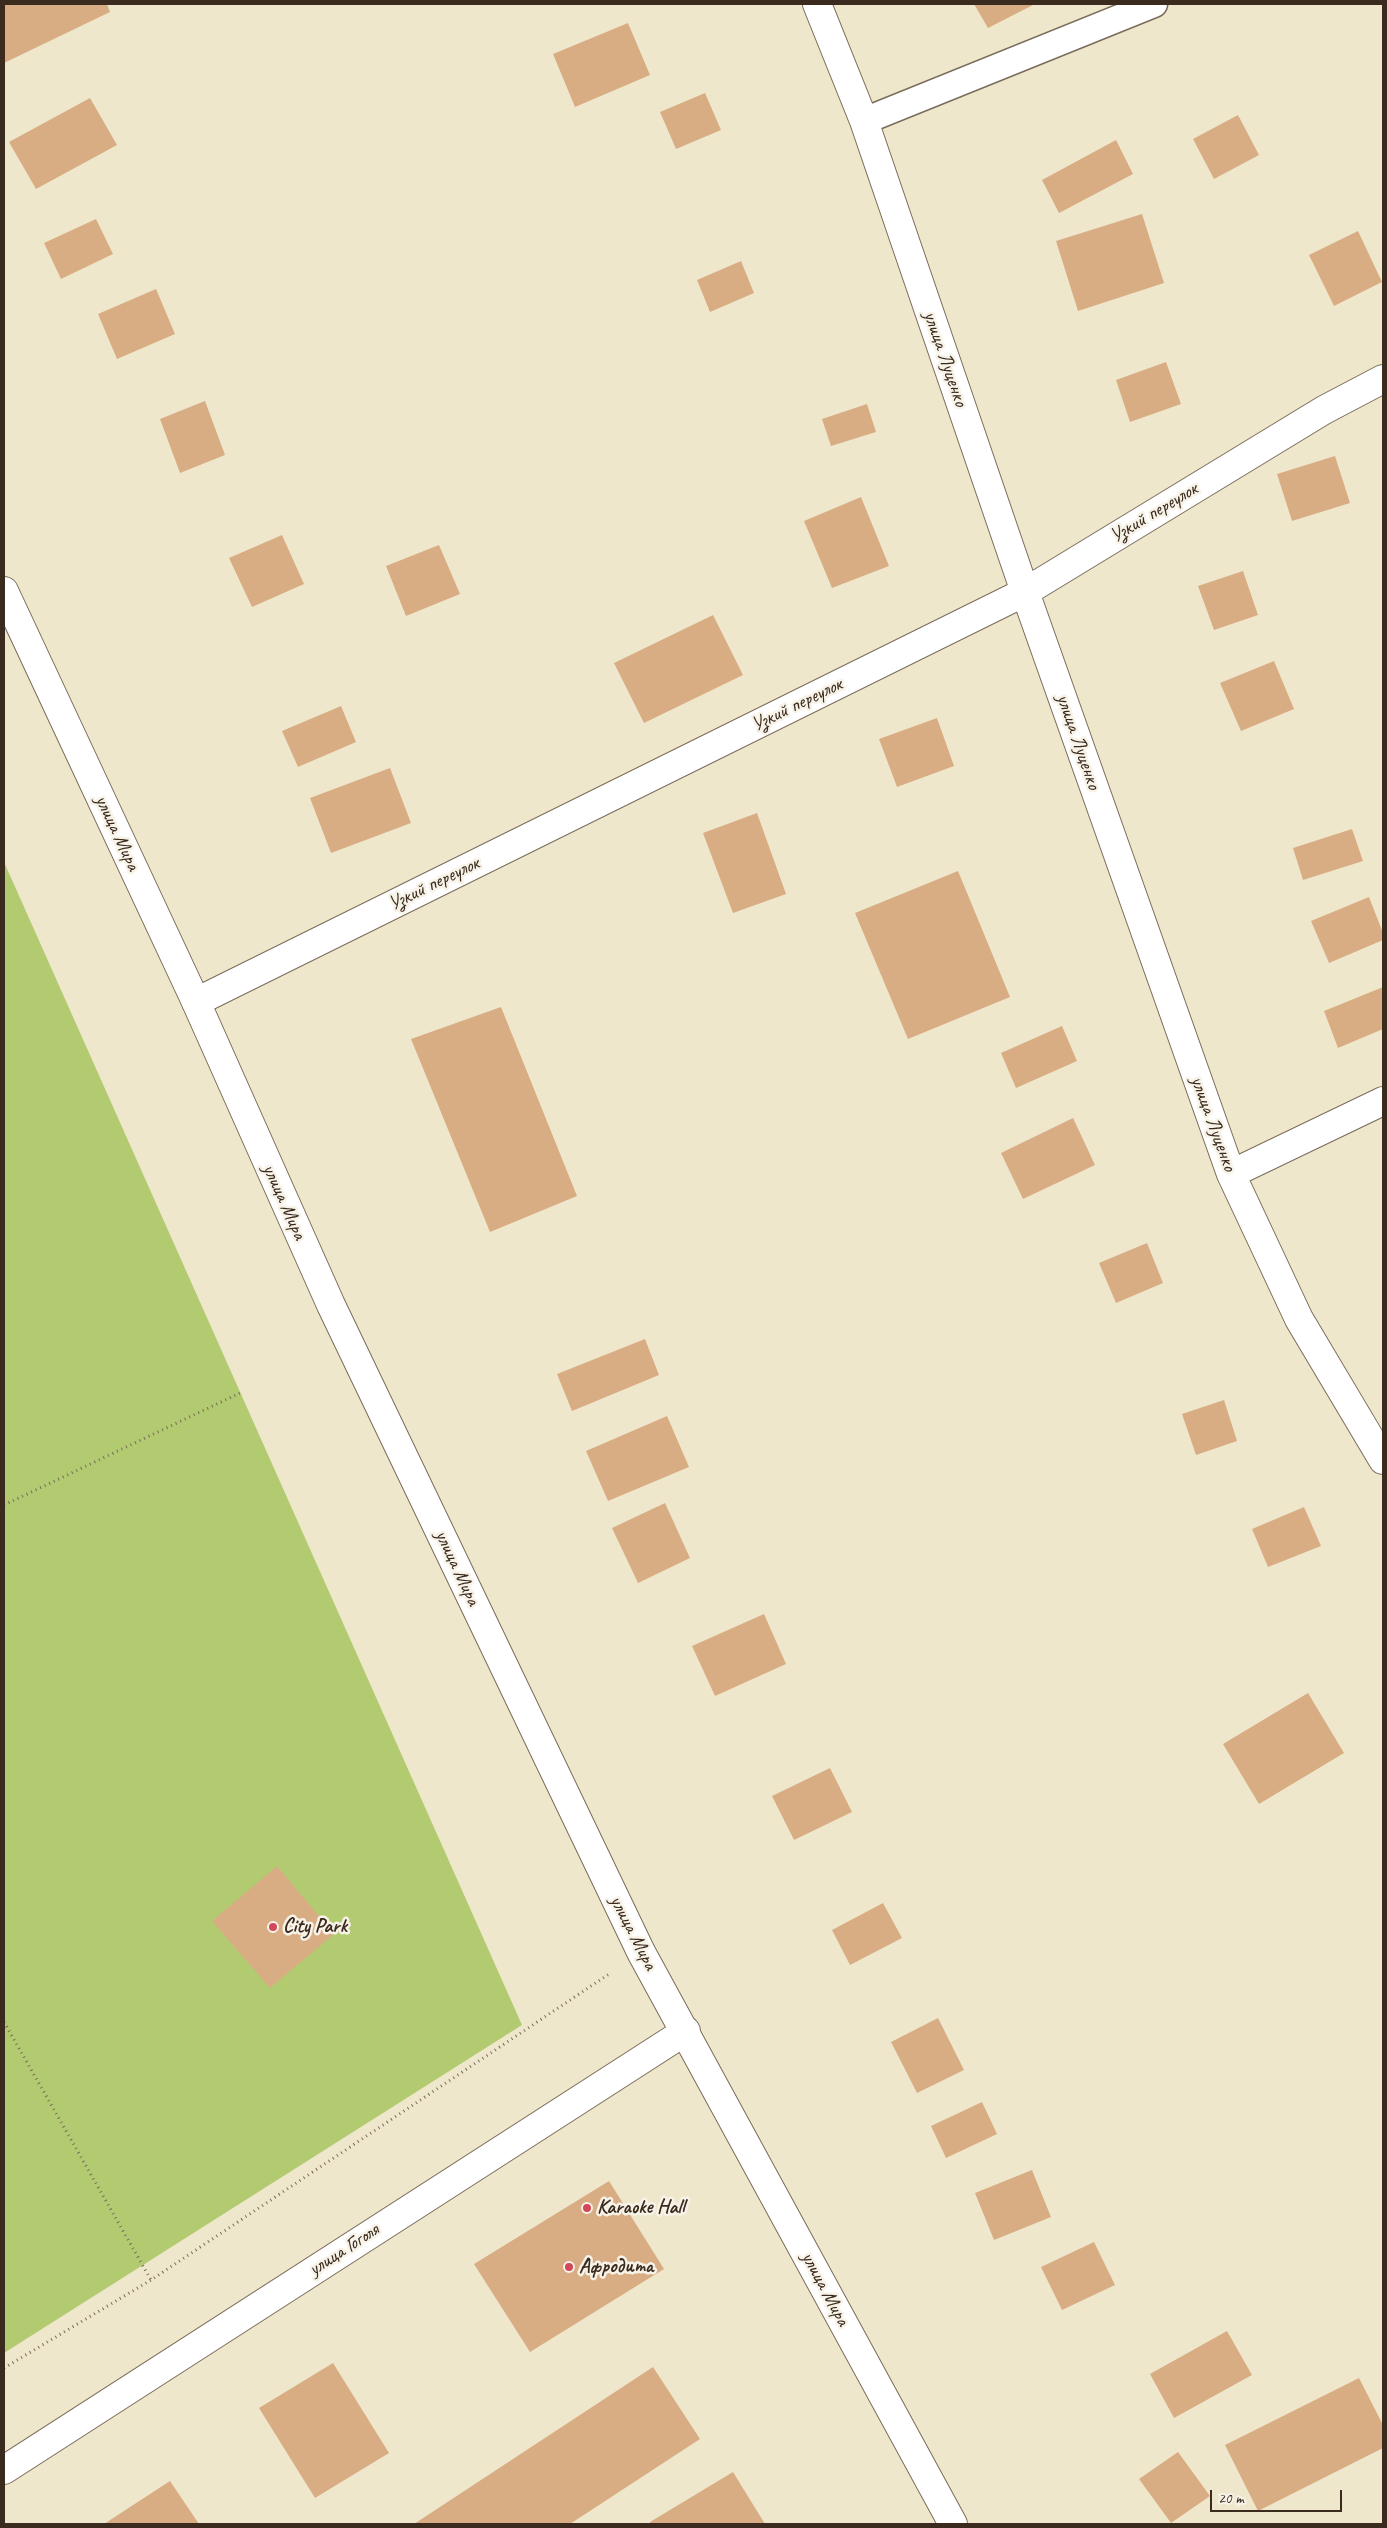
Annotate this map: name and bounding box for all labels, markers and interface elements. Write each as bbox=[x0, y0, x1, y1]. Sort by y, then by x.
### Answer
street label: улица Луценко bbox=[917, 308, 973, 410]
street label: Узкий переулок bbox=[1106, 477, 1202, 549]
street label: Узкий переулок bbox=[748, 673, 846, 737]
street label: улица Луценко bbox=[1050, 691, 1106, 793]
street label: улица Мира bbox=[89, 791, 145, 875]
street label: Узкий переулок bbox=[385, 852, 483, 916]
street label: улица Луценко bbox=[1185, 1073, 1241, 1175]
street label: улица Мира bbox=[257, 1160, 311, 1244]
street label: улица Мира bbox=[429, 1526, 485, 1610]
street label: улица Мира bbox=[604, 1892, 662, 1974]
place label: City Park bbox=[283, 1915, 347, 1939]
marker: City Park bbox=[267, 1921, 279, 1933]
place label: Karaoke Hall bbox=[597, 2196, 684, 2220]
marker: Karaoke Hall bbox=[581, 2202, 593, 2214]
street label: улица Гоголя bbox=[304, 2218, 384, 2282]
street label: улица Мира bbox=[796, 2248, 854, 2330]
place label: Афродита bbox=[579, 2255, 653, 2279]
marker: Афродита bbox=[563, 2261, 575, 2273]
scale bar bbox=[1212, 2480, 1344, 2512]
text: 20 m bbox=[1218, 2489, 1244, 2508]

